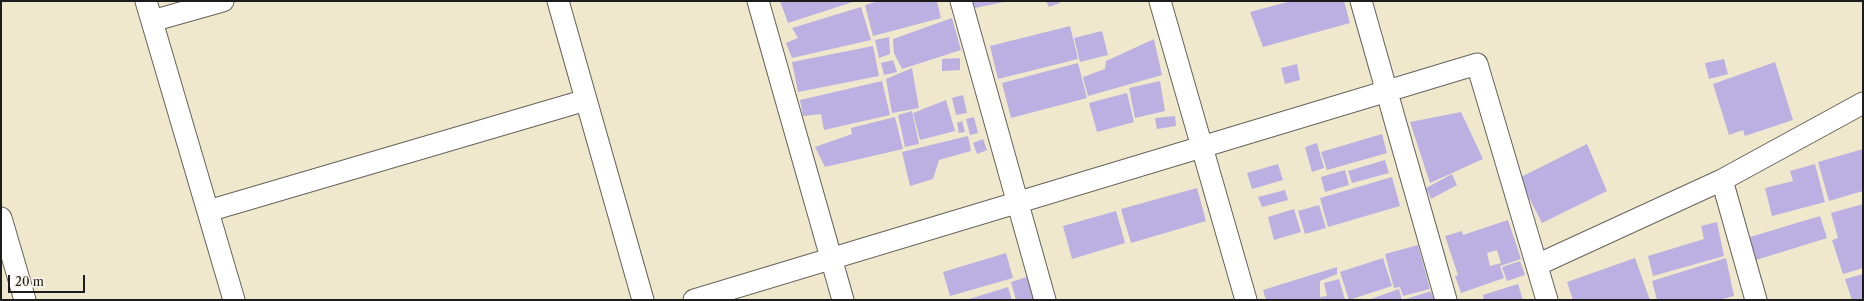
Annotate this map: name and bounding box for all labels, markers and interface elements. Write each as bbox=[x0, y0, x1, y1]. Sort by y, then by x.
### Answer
scale bar bbox=[10, 267, 87, 293]
text: 20 m bbox=[15, 274, 44, 289]

